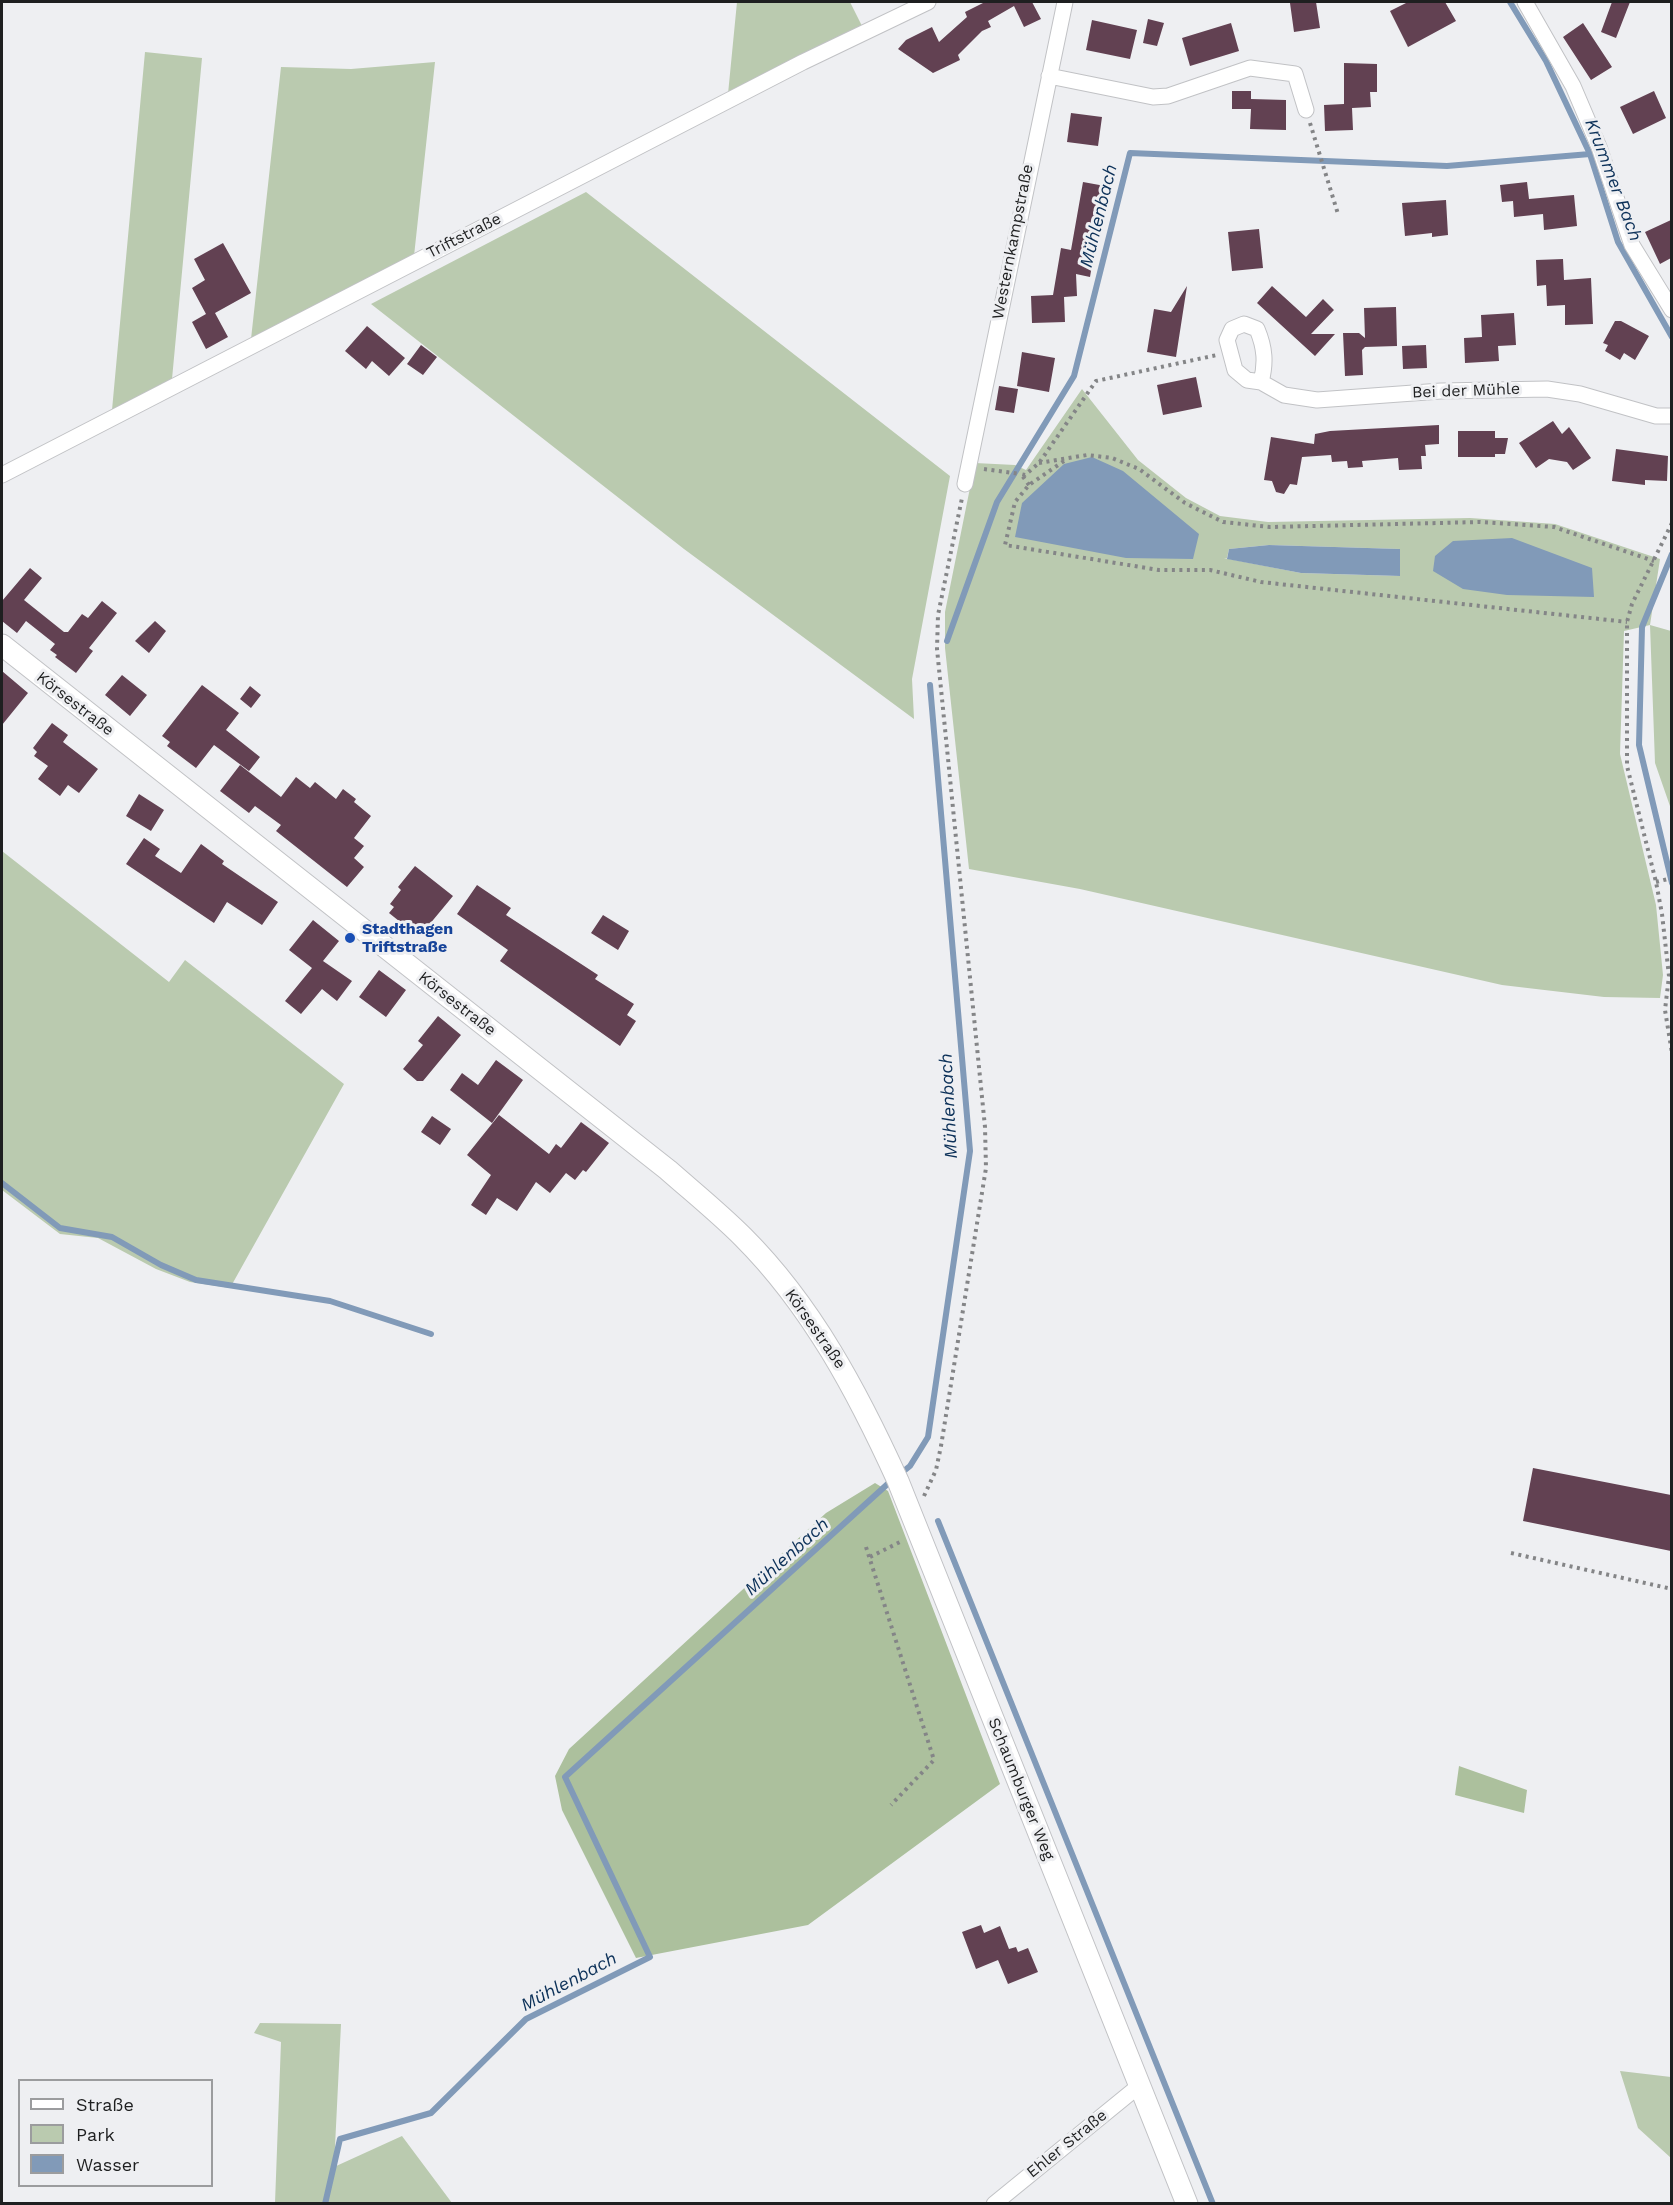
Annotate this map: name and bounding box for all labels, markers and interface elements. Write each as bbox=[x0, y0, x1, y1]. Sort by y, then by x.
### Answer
water label: Krummer Bach bbox=[1580, 116, 1646, 244]
water label: Mühlenbach bbox=[1076, 162, 1122, 270]
street label: Westernkampstraße bbox=[989, 163, 1037, 321]
street label: Triftstraße bbox=[423, 209, 505, 263]
street label: Bei der Mühle bbox=[1412, 380, 1520, 402]
street label: Körsestraße bbox=[32, 668, 118, 740]
place label: Stadthagen Triftstraße bbox=[362, 919, 453, 957]
marker: Stadthagen Triftstraße bbox=[343, 931, 357, 945]
street label: Körsestraße bbox=[414, 968, 500, 1040]
water label: Mühlenbach bbox=[935, 1053, 963, 1159]
street label: Körsestraße bbox=[780, 1285, 850, 1373]
water label: Mühlenbach bbox=[741, 1514, 833, 1600]
street label: Schaumburger Weg bbox=[984, 1715, 1058, 1863]
water label: Mühlenbach bbox=[517, 1948, 621, 2016]
legend bbox=[18, 2079, 213, 2187]
text: Straße bbox=[76, 2094, 134, 2115]
street label: Ehler Straße bbox=[1023, 2106, 1111, 2182]
text: Park bbox=[76, 2124, 115, 2145]
text: Wasser bbox=[76, 2154, 139, 2175]

